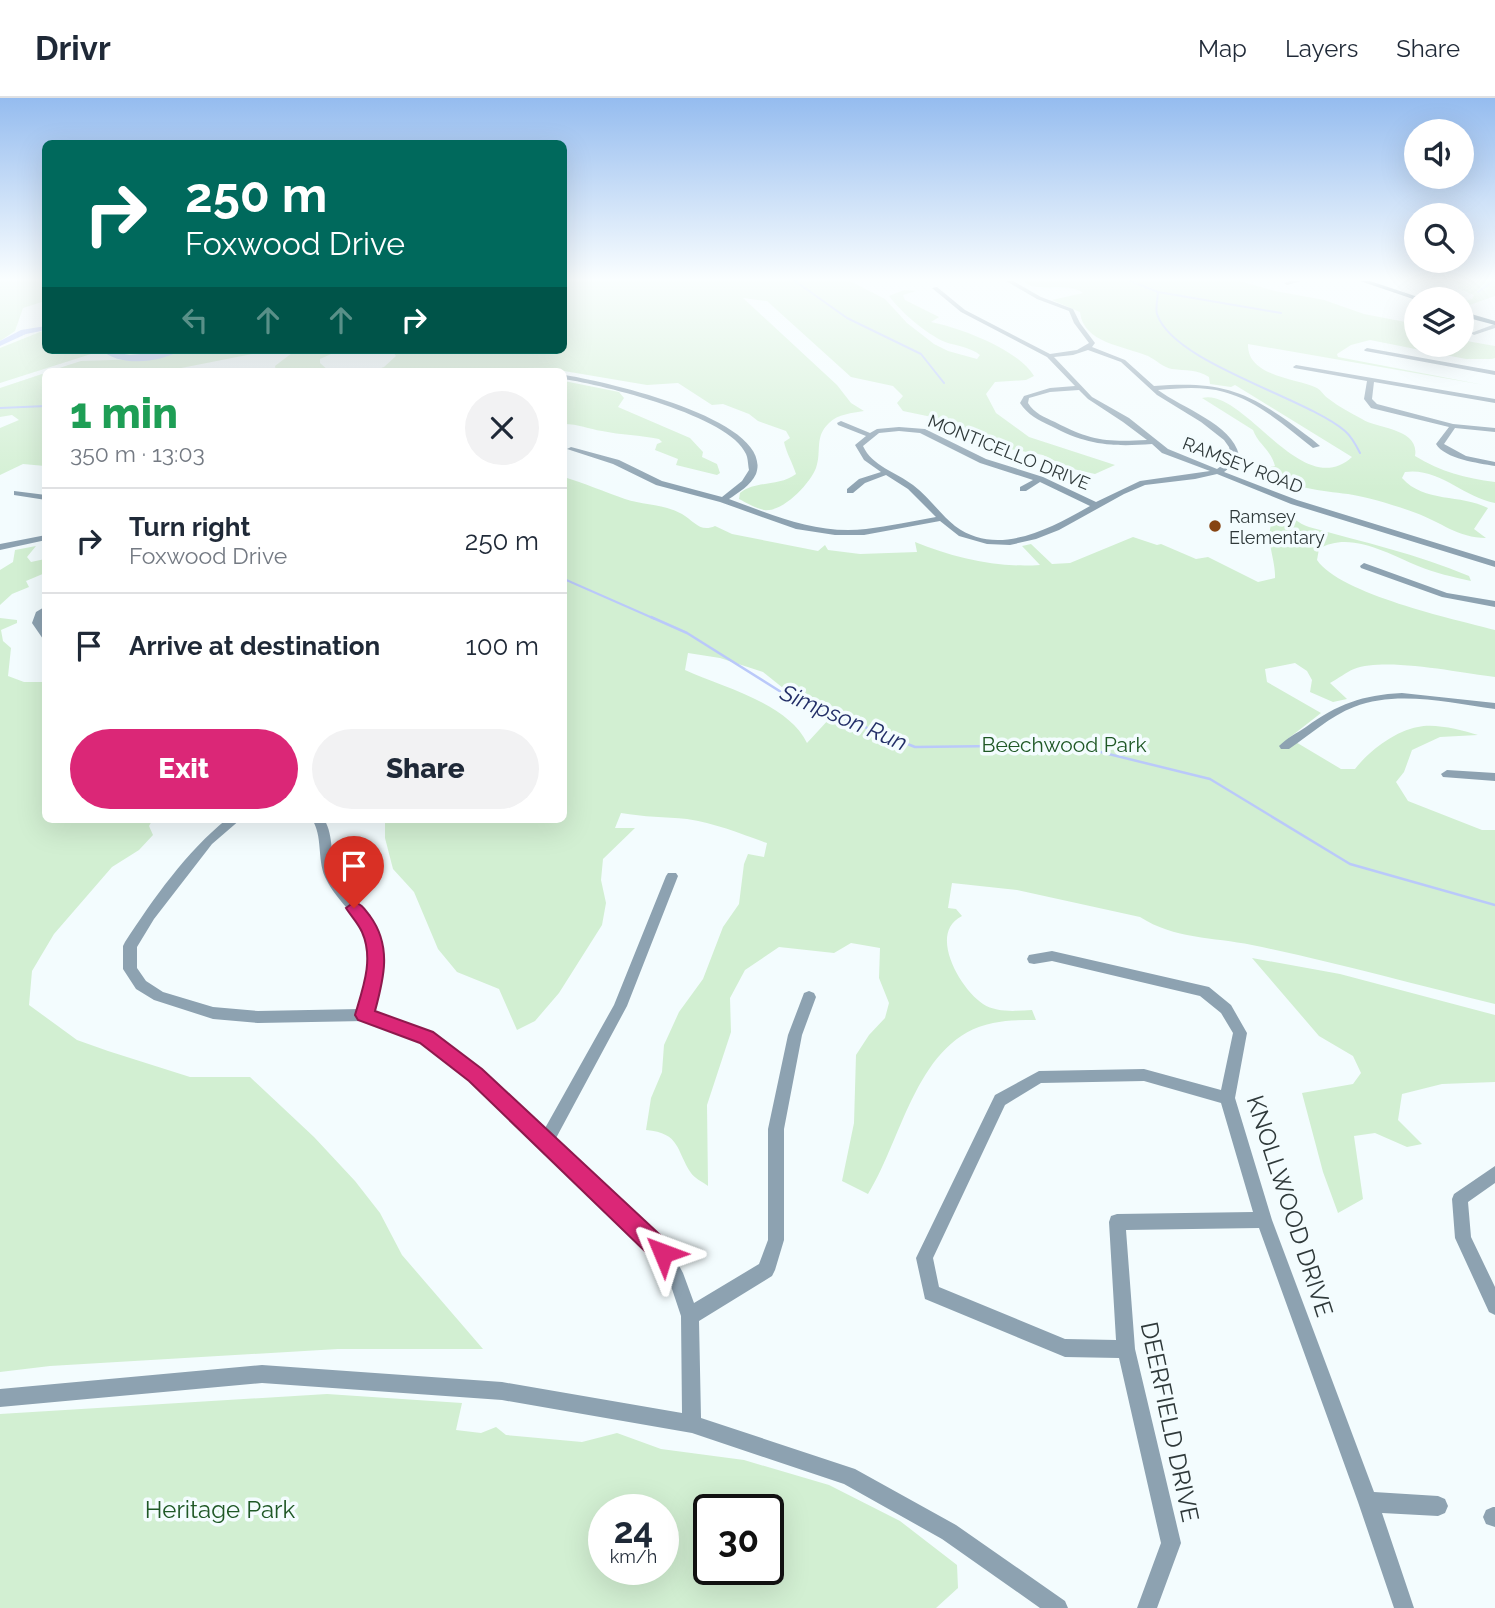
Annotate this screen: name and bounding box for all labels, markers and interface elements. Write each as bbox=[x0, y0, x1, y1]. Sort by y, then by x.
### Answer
text: Drivr bbox=[35, 29, 111, 68]
text: Map bbox=[1198, 34, 1247, 63]
text: Layers bbox=[1285, 34, 1358, 63]
text: Share bbox=[1396, 34, 1460, 63]
map controls bbox=[1404, 119, 1474, 357]
button: sound bbox=[1404, 119, 1474, 189]
text: 250 m bbox=[185, 166, 327, 223]
icon: right bbox=[70, 168, 161, 259]
button: search bbox=[1404, 203, 1474, 273]
text: Foxwood Drive bbox=[185, 225, 405, 262]
button: layers bbox=[1404, 287, 1474, 357]
icon: left bbox=[176, 301, 214, 339]
icon: ahead bbox=[249, 301, 287, 339]
icon: ahead bbox=[322, 301, 360, 339]
icon: right bbox=[395, 301, 433, 339]
text: 1 min bbox=[70, 389, 178, 438]
button: close bbox=[465, 391, 539, 465]
street label: MONTICELLO DRIVE bbox=[925, 410, 1093, 494]
street label: RAMSEY ROAD bbox=[1180, 432, 1306, 498]
text: 350 m · 13:03 bbox=[70, 440, 205, 467]
place label: Ramsey Elementary bbox=[1229, 506, 1325, 548]
text: Turn right bbox=[129, 512, 250, 542]
marker: Ramsey Elementary bbox=[1207, 518, 1223, 534]
icon: right bbox=[70, 522, 108, 560]
text: 250 m bbox=[465, 526, 539, 556]
text: Foxwood Drive bbox=[129, 542, 287, 569]
icon: arrive bbox=[70, 627, 108, 665]
text: Arrive at destination bbox=[129, 631, 380, 661]
text: 100 m bbox=[466, 631, 539, 661]
water label: Simpson Run bbox=[776, 678, 911, 756]
button: Exit bbox=[70, 729, 298, 809]
button: Share bbox=[312, 729, 539, 809]
park label: Beechwood Park bbox=[981, 732, 1147, 757]
pin bbox=[324, 836, 384, 908]
icon: arrive bbox=[335, 847, 373, 885]
street label: KNOLLWOOD DRIVE bbox=[1241, 1092, 1339, 1320]
position arrow bbox=[626, 1216, 700, 1290]
street label: DEERFIELD DRIVE bbox=[1135, 1319, 1205, 1525]
speed limit sign: 30 bbox=[693, 1494, 784, 1585]
park label: Heritage Park bbox=[145, 1495, 295, 1524]
text: 24 bbox=[614, 1510, 653, 1551]
text: km/h bbox=[610, 1546, 657, 1567]

